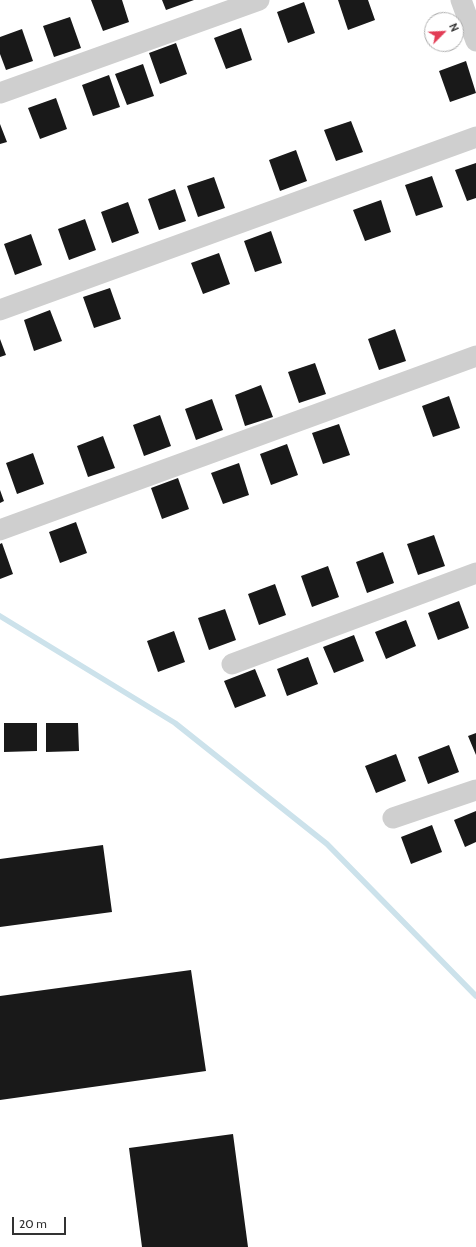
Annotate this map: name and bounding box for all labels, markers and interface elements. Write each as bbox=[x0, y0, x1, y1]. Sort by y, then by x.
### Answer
north arrow bbox=[424, 12, 464, 52]
text: N bbox=[446, 21, 462, 34]
scale bar bbox=[14, 1209, 68, 1235]
text: 20 m bbox=[19, 1216, 47, 1231]

